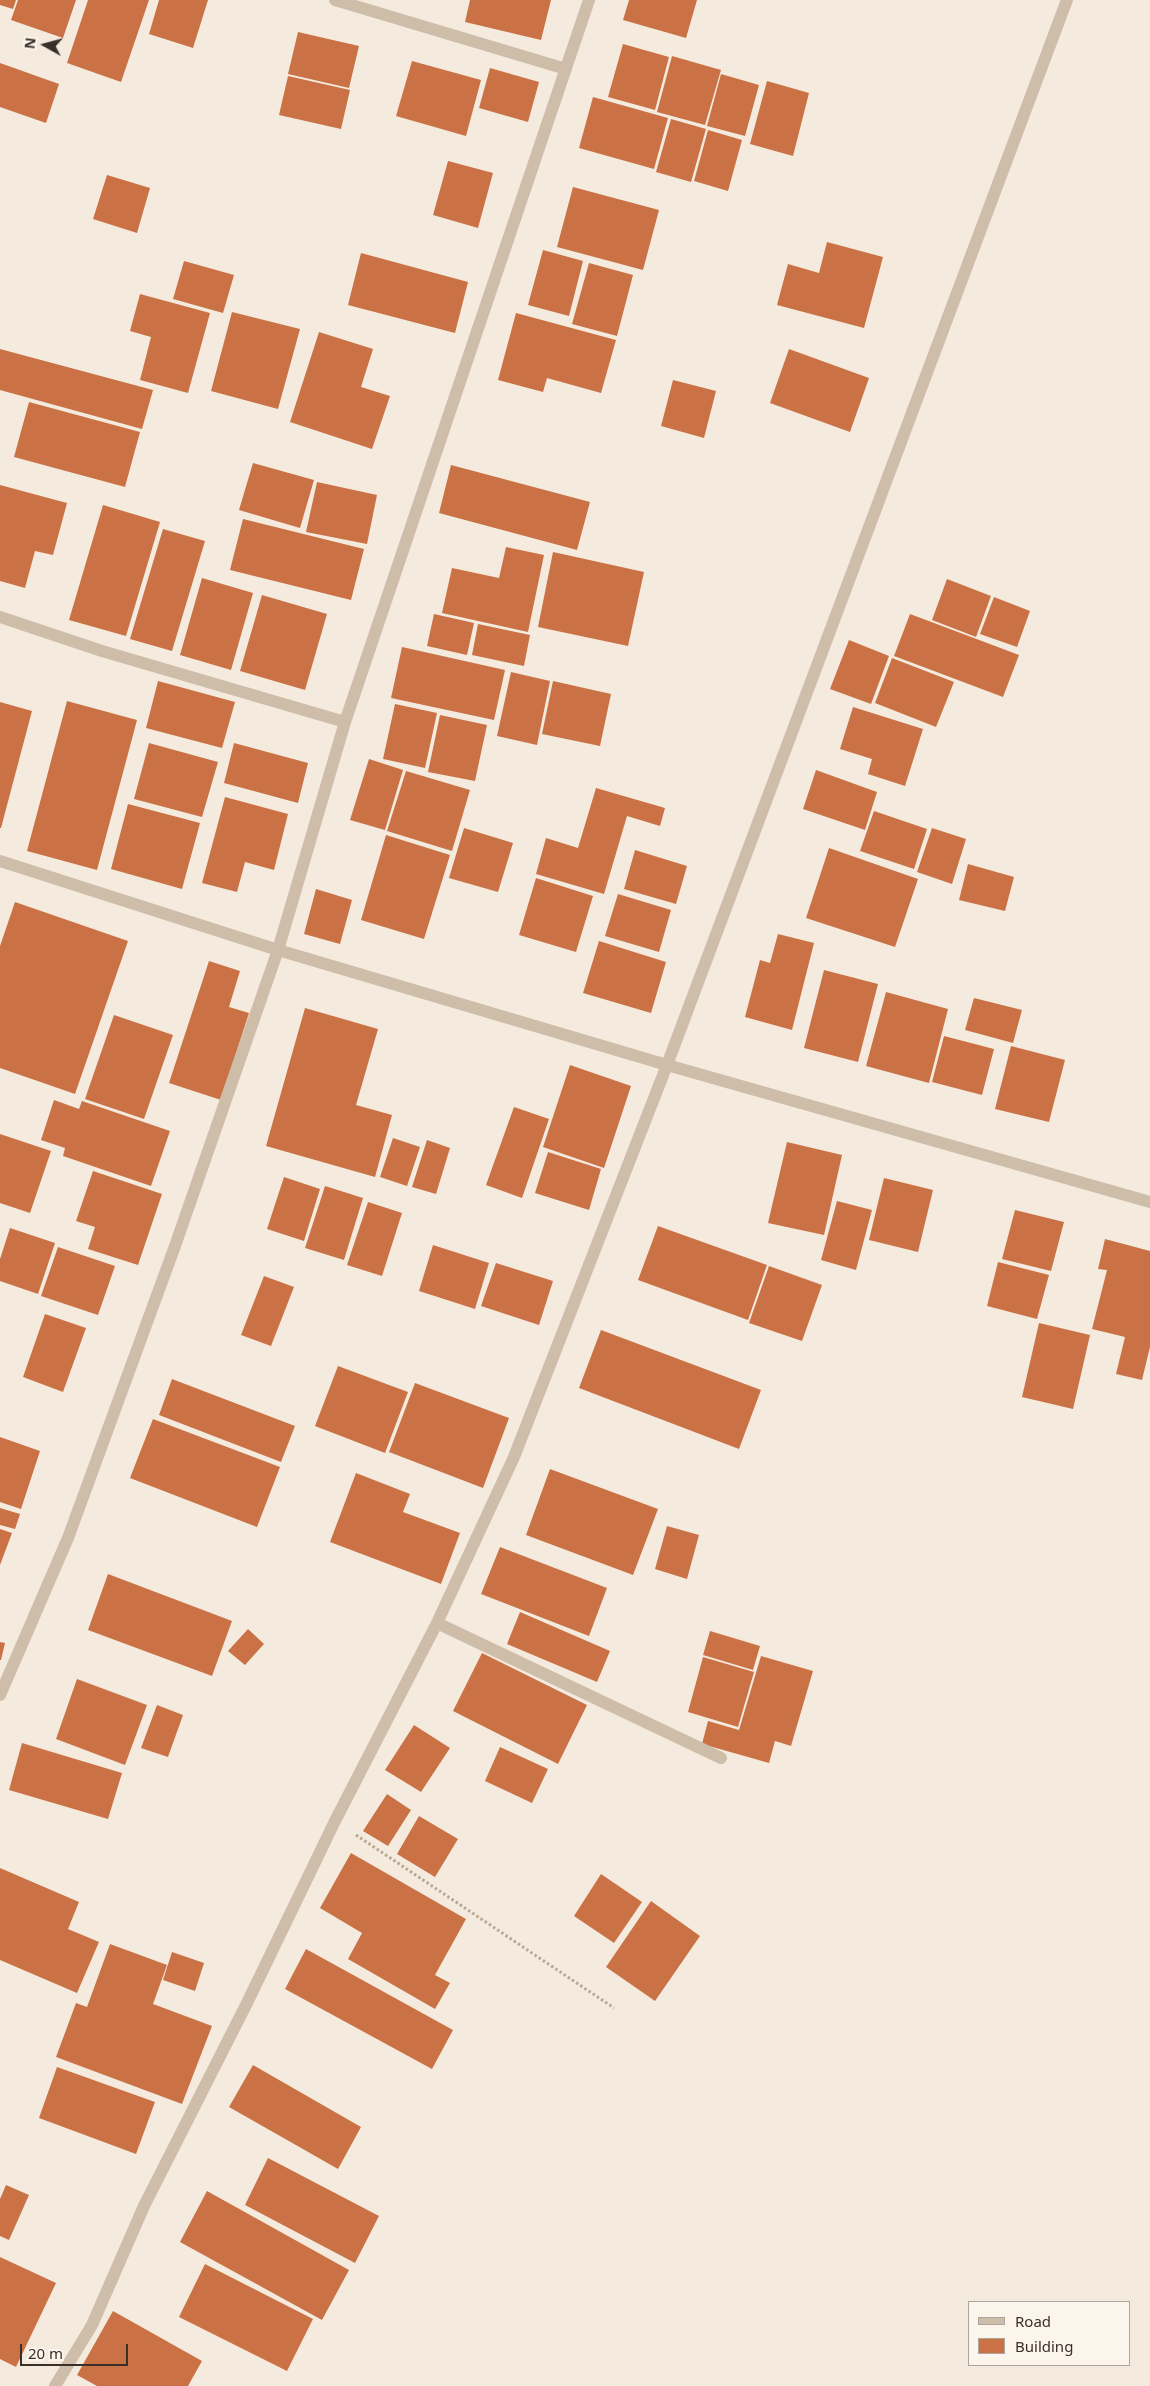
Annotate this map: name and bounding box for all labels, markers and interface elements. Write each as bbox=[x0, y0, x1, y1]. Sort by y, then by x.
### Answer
north arrow bbox=[20, 20, 70, 70]
text: N bbox=[19, 36, 40, 50]
legend bbox=[968, 2301, 1130, 2366]
text: Road bbox=[1015, 2311, 1051, 2331]
scale bar bbox=[22, 2334, 130, 2366]
text: Building bbox=[1015, 2336, 1073, 2356]
text: 20 m bbox=[28, 2343, 63, 2363]

